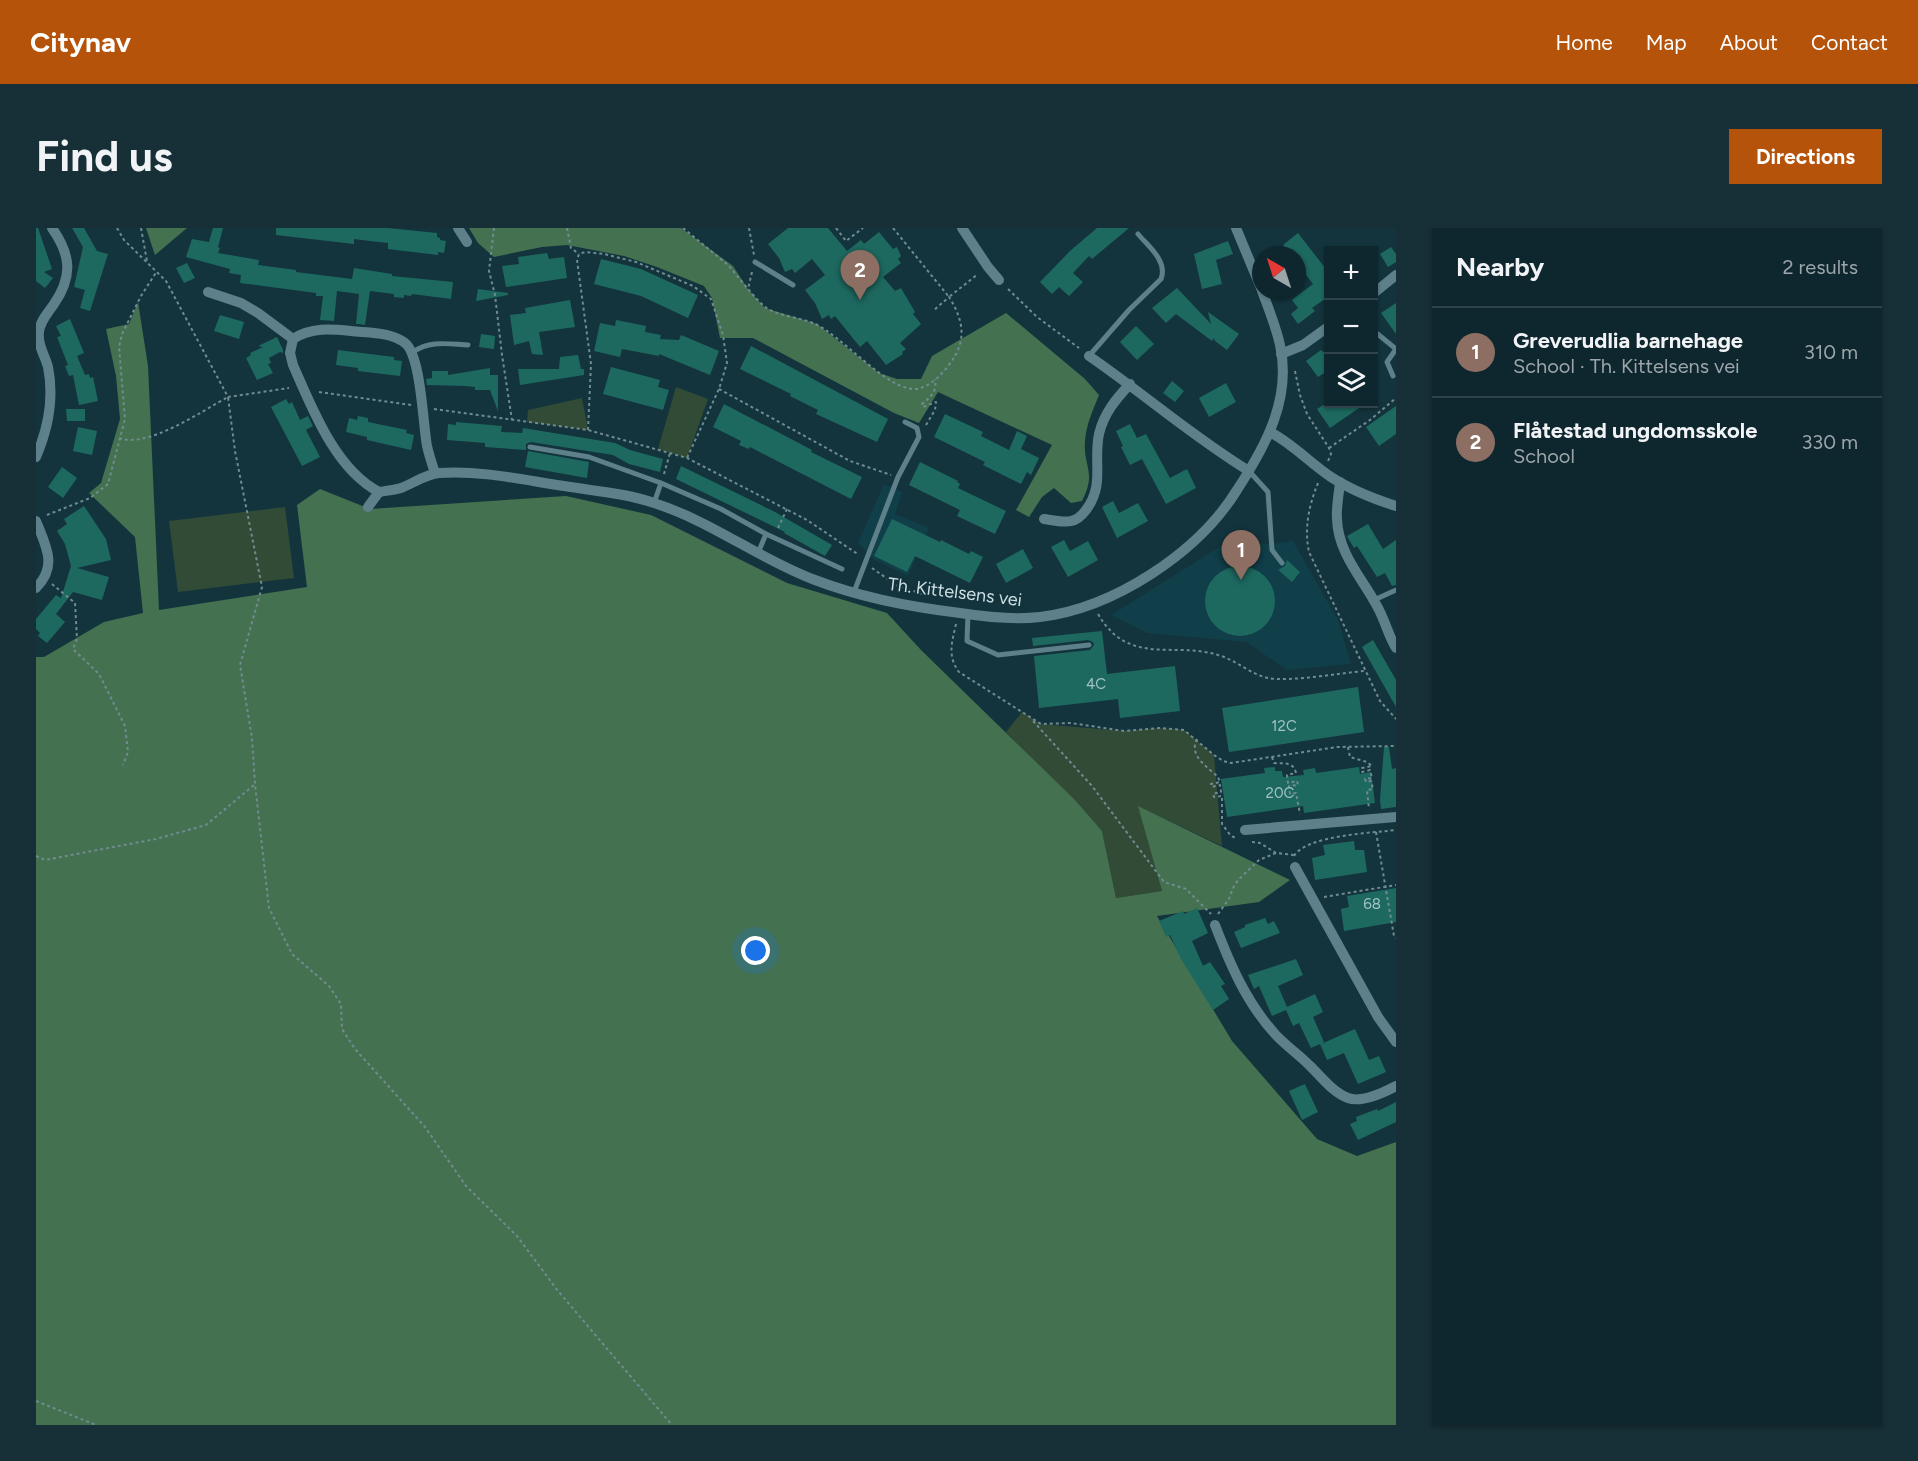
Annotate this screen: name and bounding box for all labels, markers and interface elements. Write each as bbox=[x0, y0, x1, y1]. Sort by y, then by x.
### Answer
text: Citynav bbox=[30, 25, 131, 59]
text: Home bbox=[1556, 30, 1613, 55]
text: Map bbox=[1646, 30, 1687, 55]
text: About bbox=[1720, 30, 1778, 55]
text: Contact bbox=[1811, 30, 1888, 55]
button: Directions bbox=[1729, 129, 1882, 184]
text: Find us bbox=[36, 131, 173, 182]
north arrow bbox=[1252, 246, 1306, 300]
map controls bbox=[1324, 246, 1378, 408]
button: + bbox=[1324, 246, 1378, 300]
pin: 2 bbox=[840, 250, 880, 300]
text: Nearby bbox=[1456, 251, 1544, 283]
text: 2 results bbox=[1782, 255, 1858, 279]
button: − bbox=[1324, 300, 1378, 354]
text: Greverudlia barnehage bbox=[1513, 327, 1743, 354]
text: 1 bbox=[1471, 340, 1480, 364]
text: 310 m bbox=[1804, 340, 1858, 364]
button: layers bbox=[1324, 354, 1378, 408]
text: School · Th. Kittelsens vei bbox=[1513, 354, 1740, 378]
text: Flåtestad ungdomsskole bbox=[1513, 417, 1757, 444]
text: 2 bbox=[1470, 430, 1481, 454]
text: 330 m bbox=[1801, 430, 1858, 454]
text: School bbox=[1513, 444, 1575, 468]
pin: 1 bbox=[1222, 530, 1260, 580]
street label: Th. Kittelsens vei bbox=[887, 573, 1023, 611]
house number: 4C bbox=[1086, 675, 1106, 693]
house number: 12C bbox=[1271, 717, 1297, 735]
house number: 20C bbox=[1266, 784, 1295, 802]
house number: 68 bbox=[1363, 895, 1381, 913]
your location bbox=[741, 936, 770, 965]

